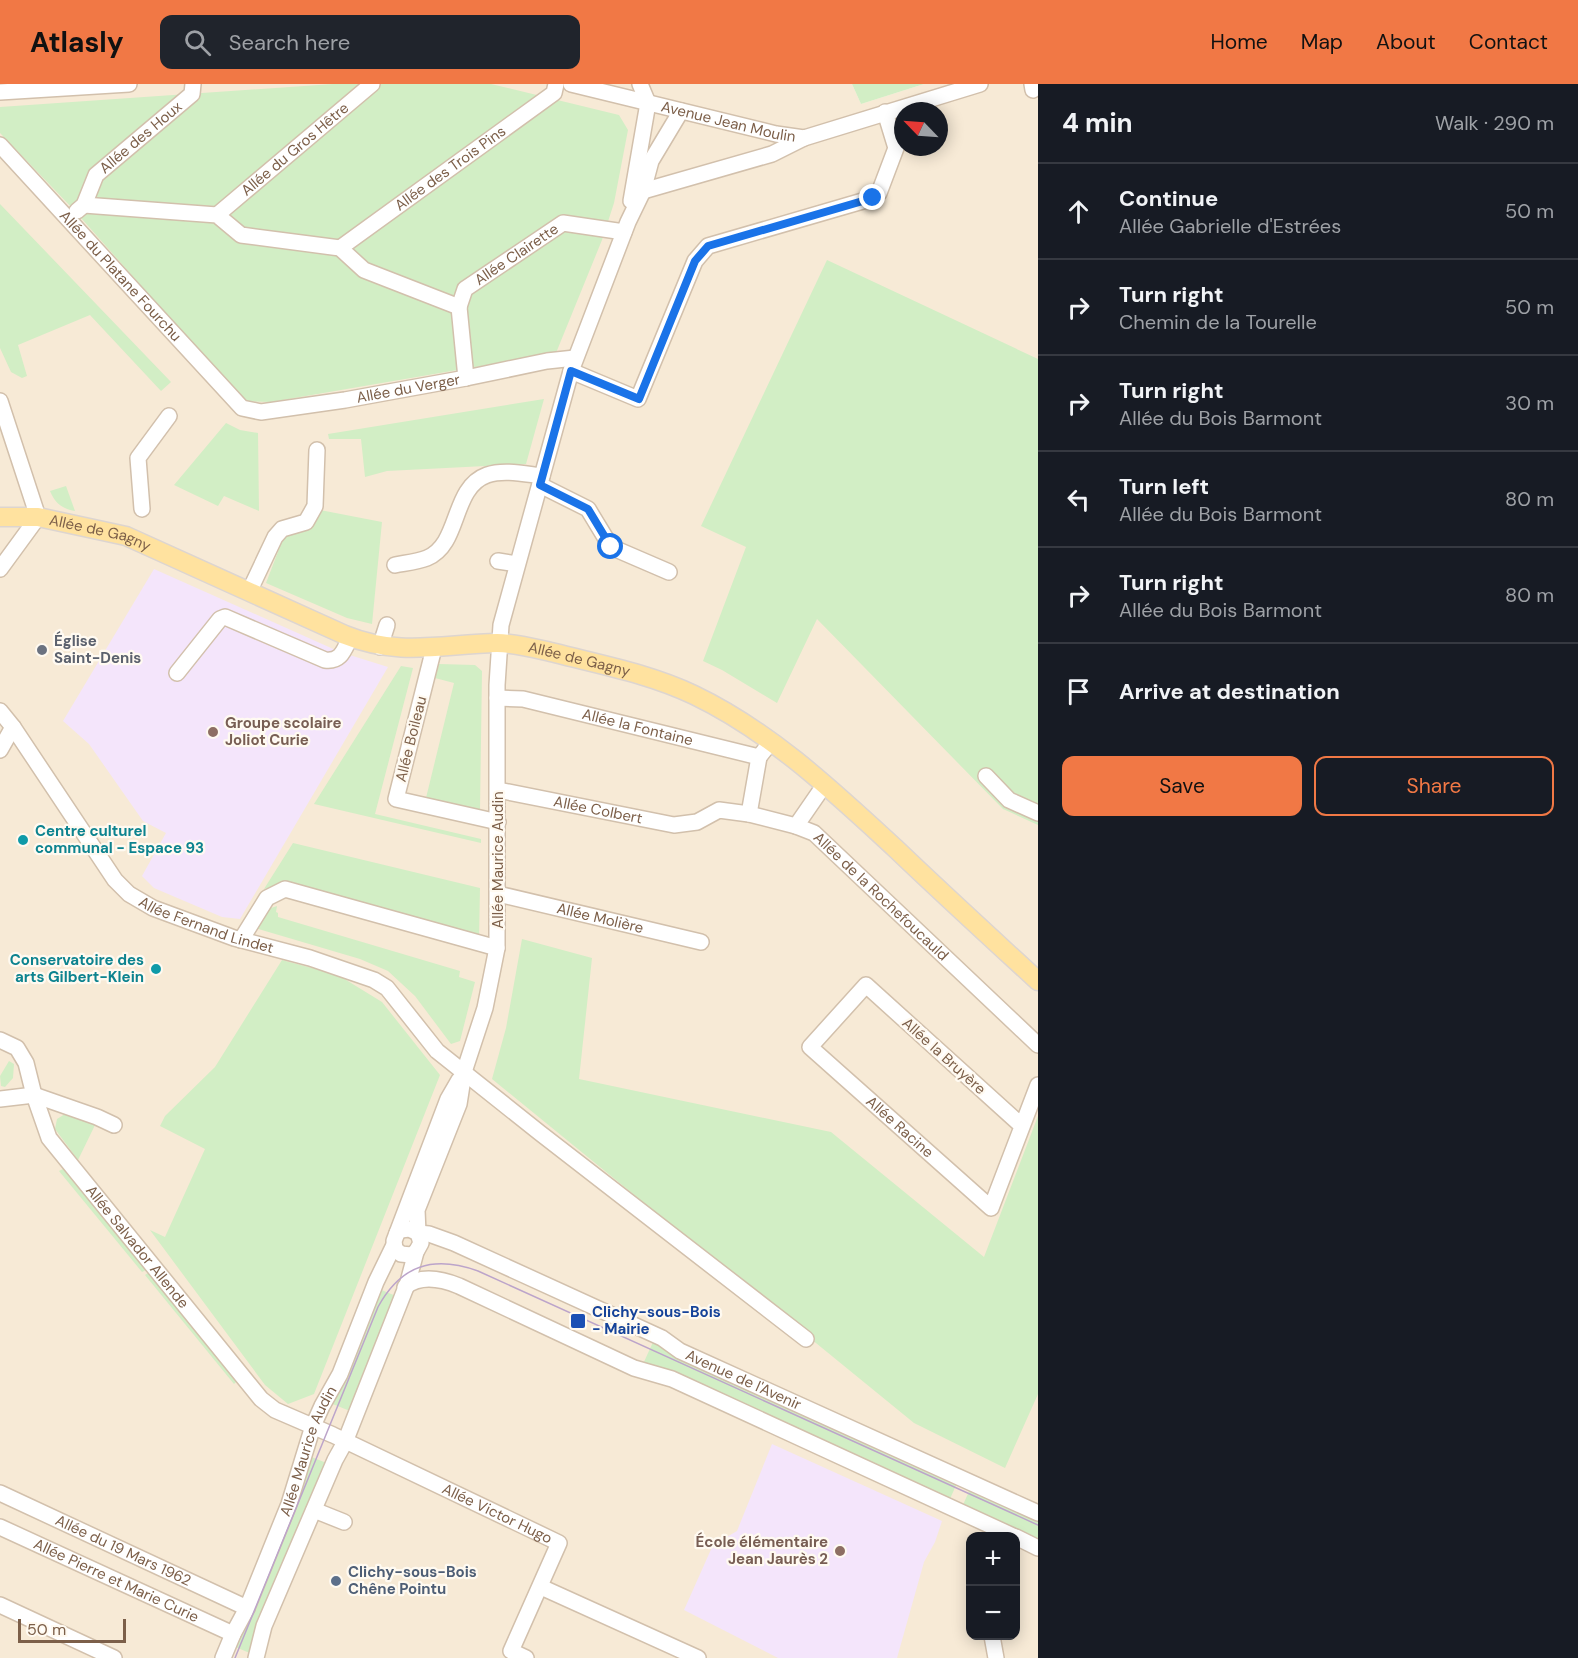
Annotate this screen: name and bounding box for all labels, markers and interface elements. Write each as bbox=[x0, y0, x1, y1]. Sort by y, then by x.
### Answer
search box bbox=[160, 15, 580, 69]
text: Atlasly bbox=[30, 24, 124, 61]
icon: search bbox=[181, 26, 214, 59]
text: Search here bbox=[229, 28, 350, 57]
text: Home bbox=[1210, 28, 1268, 56]
text: Map bbox=[1301, 28, 1343, 56]
text: About bbox=[1376, 28, 1436, 56]
text: Contact bbox=[1469, 28, 1548, 56]
street label: Allée des Houx bbox=[95, 96, 187, 178]
street label: Avenue Jean Moulin bbox=[659, 96, 797, 147]
street label: Allée du Gros Hêtre bbox=[237, 98, 353, 200]
north arrow bbox=[894, 102, 948, 156]
text: 4 min bbox=[1062, 106, 1133, 140]
text: Walk · 290 m bbox=[1435, 110, 1554, 136]
street label: Allée des Trois Pins bbox=[391, 121, 510, 215]
route end bbox=[859, 184, 885, 210]
text: Continue bbox=[1119, 184, 1218, 213]
icon: ahead bbox=[1062, 195, 1095, 228]
text: 50 m bbox=[1505, 198, 1554, 224]
street label: Allée du Platane Fourchu bbox=[55, 206, 186, 346]
text: Allée Gabrielle d'Estrées bbox=[1119, 213, 1341, 239]
street label: Allée Clairette bbox=[471, 219, 562, 290]
text: Turn right bbox=[1119, 280, 1224, 309]
icon: right bbox=[1062, 291, 1095, 324]
text: 50 m bbox=[1505, 294, 1554, 320]
text: Chemin de la Tourelle bbox=[1119, 309, 1317, 335]
street label: Allée du Verger bbox=[355, 369, 462, 408]
text: Turn right bbox=[1119, 376, 1224, 405]
icon: right bbox=[1062, 387, 1095, 420]
text: 30 m bbox=[1505, 390, 1554, 416]
text: Allée du Bois Barmont bbox=[1119, 405, 1322, 431]
text: Turn left bbox=[1119, 472, 1209, 501]
icon: left bbox=[1062, 483, 1095, 516]
text: 80 m bbox=[1505, 486, 1554, 512]
text: Allée du Bois Barmont bbox=[1119, 501, 1322, 527]
street label: Allée de Gagny bbox=[47, 510, 155, 556]
route start bbox=[597, 533, 623, 559]
text: Turn right bbox=[1119, 568, 1224, 597]
icon: right bbox=[1062, 579, 1095, 612]
text: 80 m bbox=[1505, 582, 1554, 608]
text: Allée du Bois Barmont bbox=[1119, 597, 1322, 623]
place label: Église Saint-Denis bbox=[54, 631, 141, 668]
street label: Allée de Gagny bbox=[526, 637, 633, 682]
marker: Église Saint-Denis bbox=[35, 643, 49, 657]
icon: arrive bbox=[1062, 675, 1095, 708]
text: Arrive at destination bbox=[1119, 677, 1340, 706]
street label: Allée Boileau bbox=[391, 694, 431, 784]
street label: Allée la Fontaine bbox=[580, 704, 695, 750]
place label: Groupe scolaire Joliot Curie bbox=[225, 713, 342, 750]
marker: Groupe scolaire Joliot Curie bbox=[206, 725, 220, 739]
button: Save bbox=[1062, 756, 1302, 816]
button: Share bbox=[1314, 756, 1554, 816]
street label: Allée Maurice Audin bbox=[488, 791, 508, 929]
street label: Allée Colbert bbox=[552, 791, 644, 829]
place label: Centre culturel communal - Espace 93 bbox=[35, 821, 204, 858]
street label: Allée de la Rochefoucauld bbox=[809, 828, 953, 965]
marker: Centre culturel communal - Espace 93 bbox=[16, 833, 30, 847]
street label: Allée Fernand Lindet bbox=[135, 892, 276, 958]
street label: Allée Molière bbox=[555, 898, 646, 938]
place label: Conservatoire des arts Gilbert-Klein bbox=[10, 950, 144, 987]
marker: Conservatoire des arts Gilbert-Klein bbox=[149, 962, 163, 976]
street label: Allée la Bruyère bbox=[898, 1013, 990, 1099]
street label: Allée Racine bbox=[862, 1091, 938, 1162]
street label: Allée Salvador Allende bbox=[81, 1181, 193, 1313]
place label: Clichy-sous-Bois - Mairie bbox=[592, 1302, 721, 1339]
marker: Clichy-sous-Bois - Mairie bbox=[569, 1312, 587, 1330]
street label: Avenue de l'Avenir bbox=[682, 1345, 805, 1415]
street label: Allée Maurice Audin bbox=[275, 1382, 341, 1519]
street label: Allée Victor Hugo bbox=[439, 1479, 556, 1548]
street label: Allée du 19 Mars 1962 bbox=[52, 1510, 194, 1591]
place label: École élémentaire Jean Jaurès 2 bbox=[696, 1532, 828, 1569]
map controls bbox=[966, 1532, 1020, 1640]
button: + bbox=[966, 1532, 1020, 1586]
street label: Allée Pierre et Marie Curie bbox=[31, 1534, 202, 1627]
marker: École élémentaire Jean Jaurès 2 bbox=[833, 1544, 847, 1558]
place label: Clichy-sous-Bois Chêne Pointu bbox=[348, 1562, 477, 1599]
marker: Clichy-sous-Bois Chêne Pointu bbox=[329, 1574, 343, 1588]
button: − bbox=[966, 1586, 1020, 1640]
scale bar bbox=[18, 1616, 126, 1644]
text: 50 m bbox=[27, 1619, 66, 1640]

